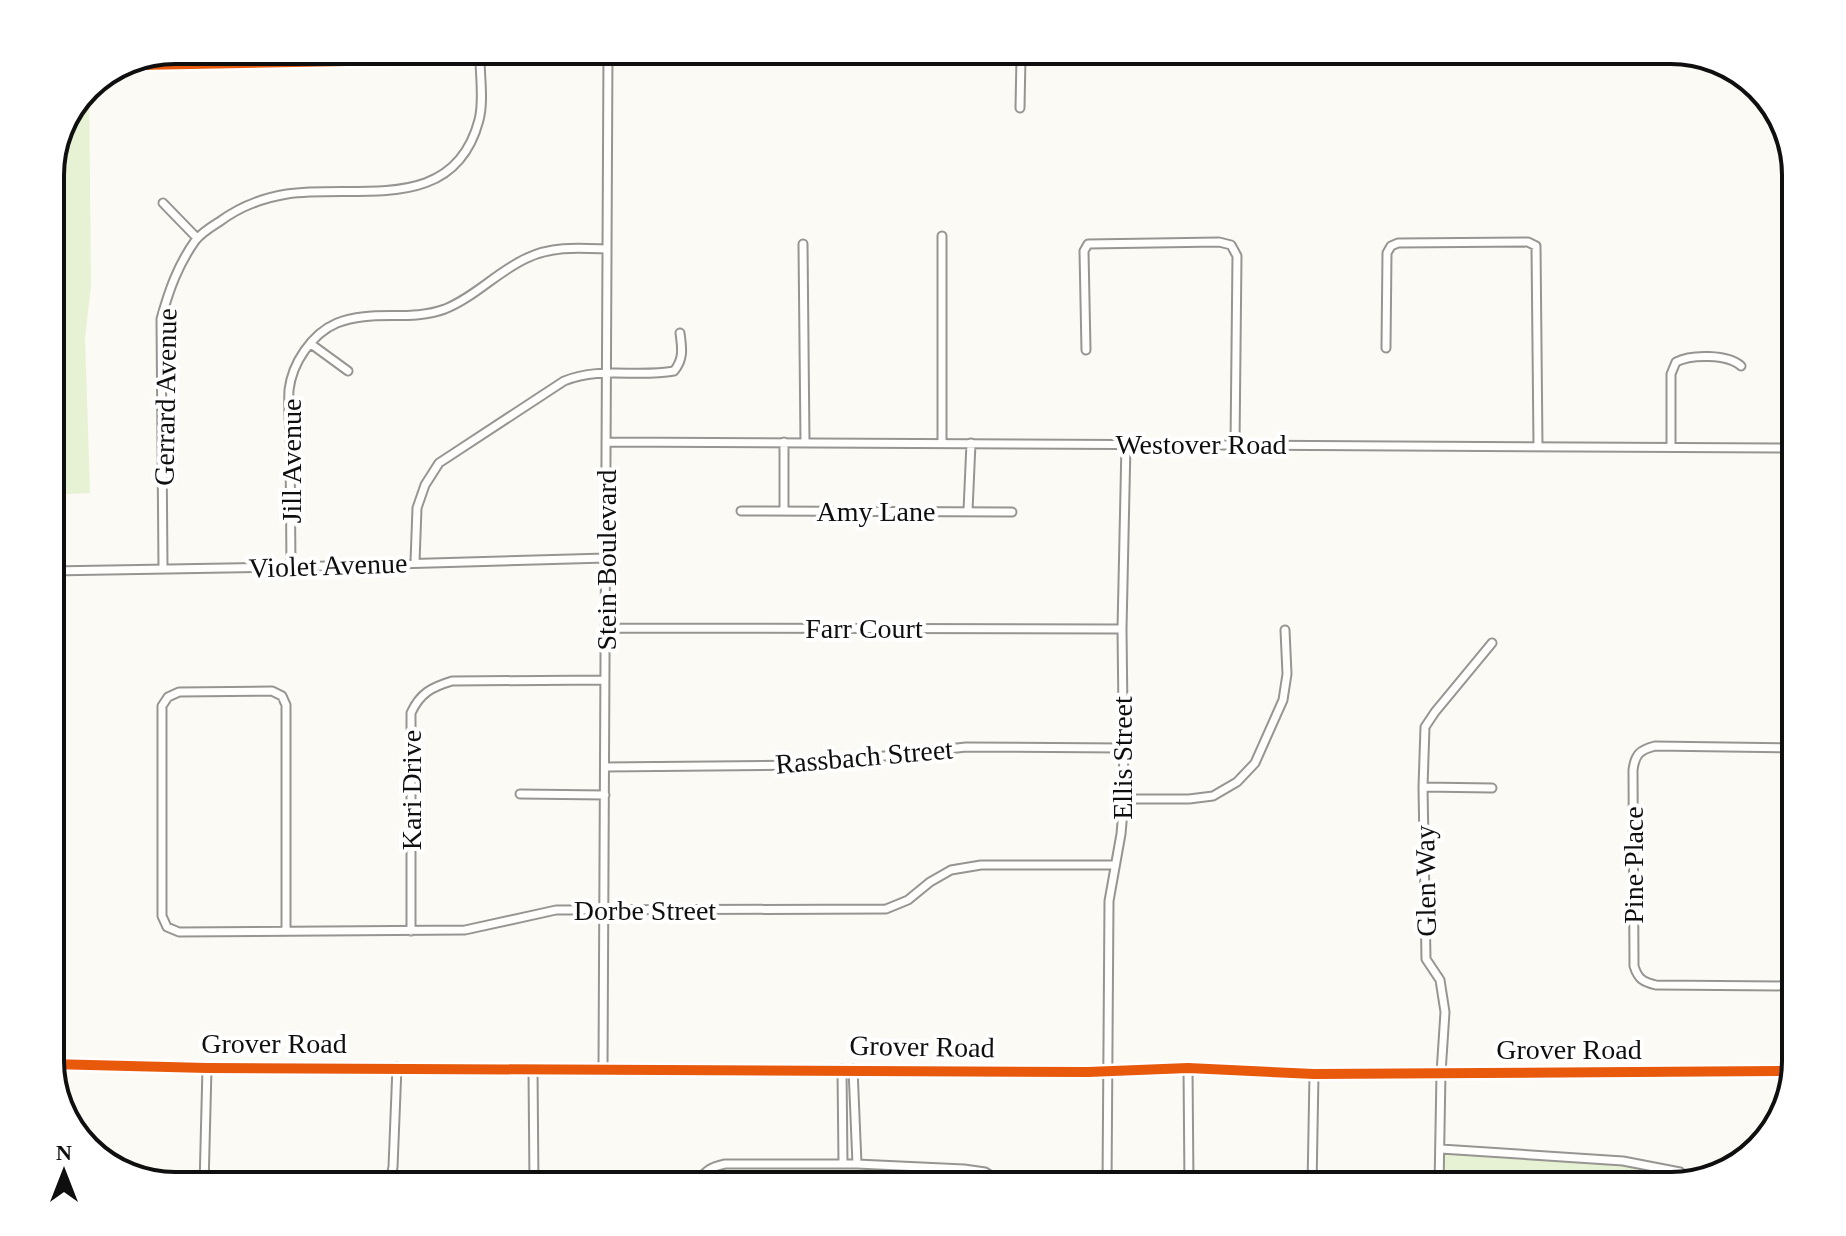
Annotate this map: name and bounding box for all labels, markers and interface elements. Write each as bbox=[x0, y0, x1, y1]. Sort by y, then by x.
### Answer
street label: Gerrard Avenue bbox=[148, 308, 183, 486]
street label: Jill Avenue bbox=[276, 399, 307, 523]
street label: Westover Road bbox=[1115, 429, 1287, 460]
street label: Stein Boulevard bbox=[591, 469, 622, 651]
street label: Amy Lane bbox=[817, 496, 935, 527]
street label: Violet Avenue bbox=[248, 547, 408, 584]
street label: Farr Court bbox=[805, 613, 923, 644]
street label: Ellis Street bbox=[1107, 696, 1138, 820]
street label: Kari Drive bbox=[396, 730, 427, 850]
street label: Rassbach Street bbox=[774, 733, 954, 780]
street label: Pine Place bbox=[1618, 806, 1649, 924]
street label: Glen Way bbox=[1409, 825, 1442, 937]
street label: Dorbe Street bbox=[574, 895, 716, 926]
street label: Grover Road bbox=[201, 1028, 347, 1059]
street label: Grover Road bbox=[849, 1030, 995, 1063]
street label: Grover Road bbox=[1496, 1034, 1642, 1065]
north arrow bbox=[24, 1132, 104, 1212]
text: N bbox=[56, 1140, 72, 1165]

